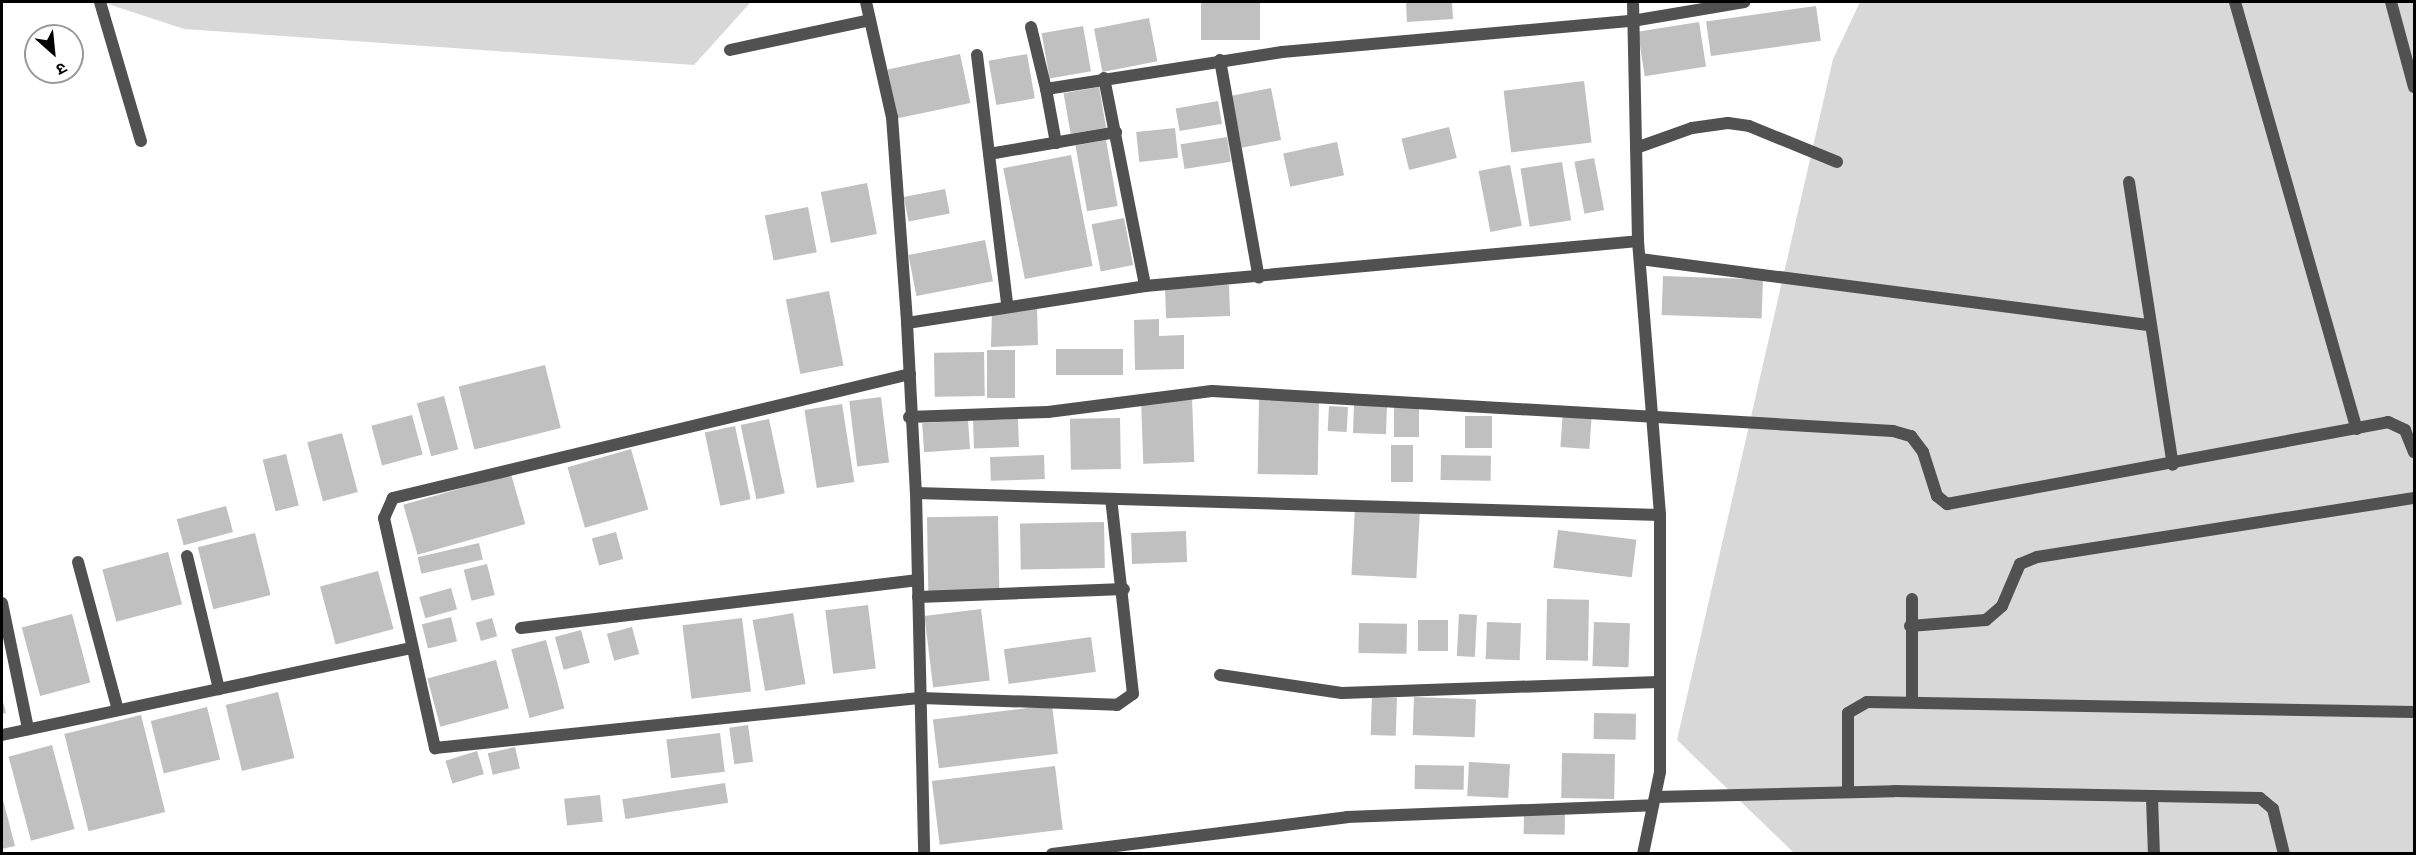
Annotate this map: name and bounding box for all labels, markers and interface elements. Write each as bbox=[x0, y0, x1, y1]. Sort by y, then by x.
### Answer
north arrow bbox=[24, 24, 84, 84]
text: उ bbox=[53, 58, 70, 79]

